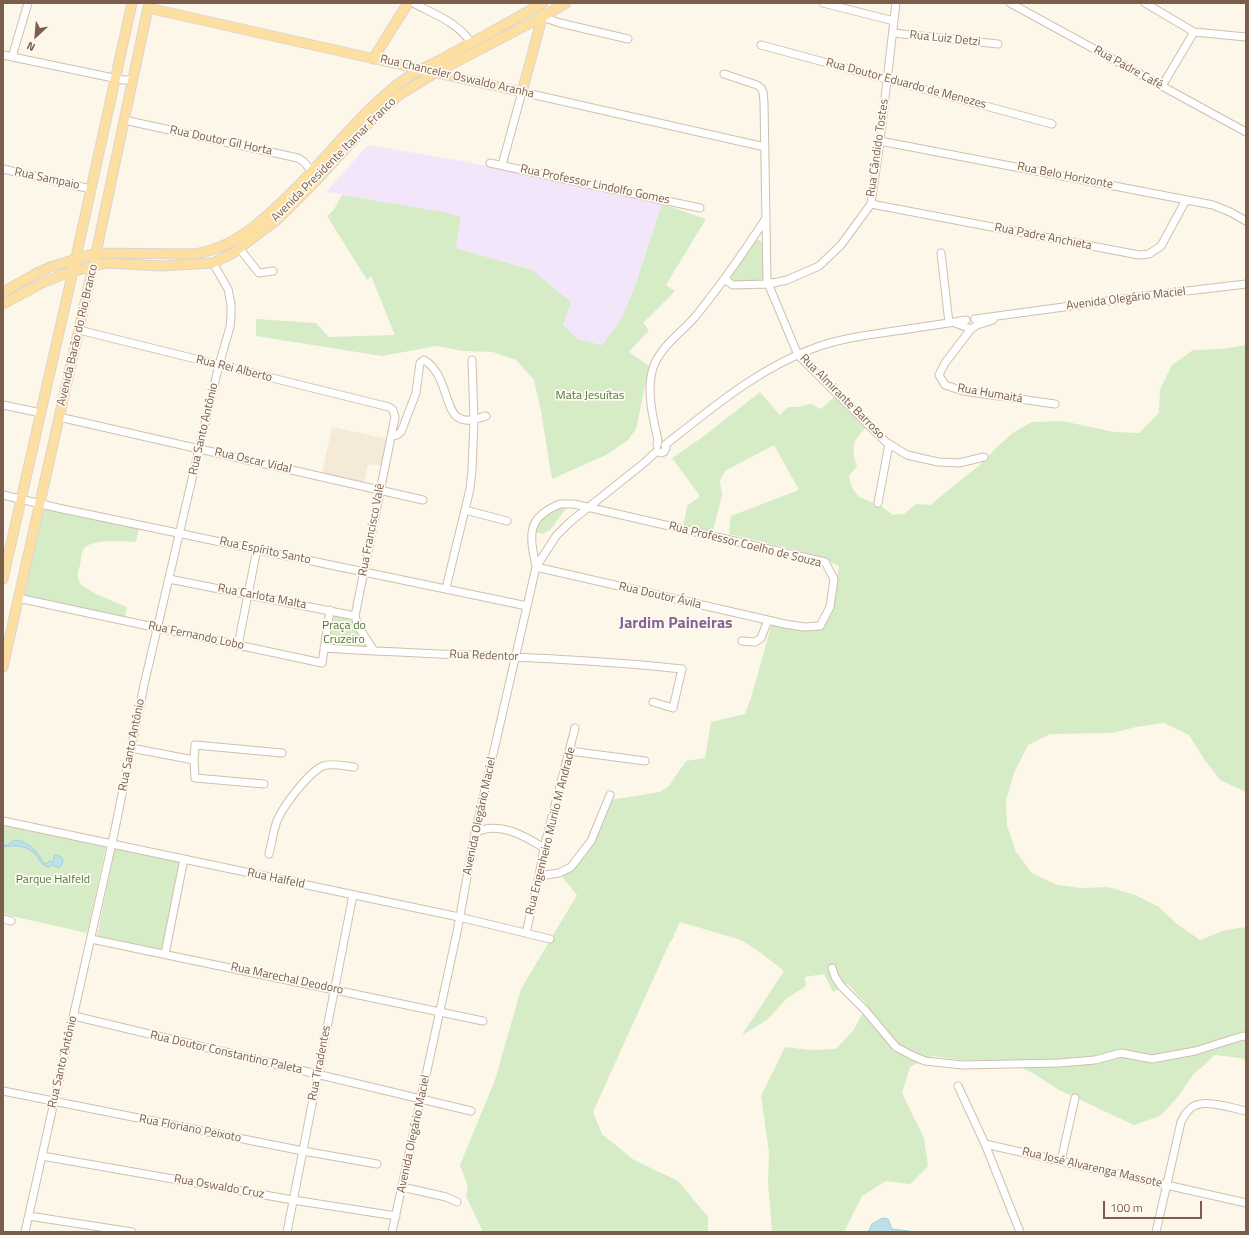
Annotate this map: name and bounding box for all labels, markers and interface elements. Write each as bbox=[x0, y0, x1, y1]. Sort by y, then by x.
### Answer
north arrow bbox=[16, 16, 56, 56]
street label: Rua Luiz Detzi bbox=[909, 28, 981, 50]
text: N bbox=[24, 38, 38, 56]
street label: Rua Padre Café bbox=[1091, 43, 1165, 93]
street label: Rua Chanceler Oswaldo Aranha bbox=[379, 52, 535, 102]
street label: Rua Doutor Eduardo de Menezes bbox=[824, 56, 988, 112]
street label: Avenida Presidente Itamar Franco bbox=[269, 95, 399, 225]
street label: Rua Cândido Tostes bbox=[864, 98, 892, 198]
street label: Rua Doutor Gil Horta bbox=[168, 123, 274, 159]
street label: Rua Belo Horizonte bbox=[1016, 160, 1114, 192]
street label: Rua Professor Lindolfo Gomes bbox=[519, 162, 671, 208]
street label: Rua Sampaio bbox=[13, 165, 81, 193]
street label: Rua Padre Anchieta bbox=[993, 221, 1093, 253]
street label: Avenida Barão do Rio Branco bbox=[55, 263, 101, 407]
street label: Avenida Olegário Maciel bbox=[1065, 285, 1187, 313]
street label: Rua Almirante Barroso bbox=[797, 352, 887, 442]
street label: Rua Rei Alberto bbox=[194, 353, 274, 385]
street label: Rua Humaitá bbox=[956, 381, 1024, 407]
street label: Rua Santo Antônio bbox=[186, 382, 222, 476]
park label: Mata Jesuítas bbox=[556, 389, 624, 403]
street label: Rua Oscar Vidal bbox=[213, 445, 293, 477]
street label: Rua Francisco Valê bbox=[356, 482, 388, 578]
street label: Rua Professor Coelho de Souza bbox=[667, 519, 823, 571]
street label: Rua Espírito Santo bbox=[218, 534, 312, 568]
street label: Rua Doutor Ávila bbox=[617, 580, 703, 612]
street label: Rua Carlota Malta bbox=[216, 581, 308, 613]
district label: Jardim Paineiras bbox=[619, 614, 733, 634]
street label: Rua Fernando Lobo bbox=[147, 619, 245, 653]
park label: Praça do Cruzeiro bbox=[322, 619, 366, 647]
street label: Rua Redentor bbox=[449, 648, 519, 664]
street label: Rua Santo Antônio bbox=[116, 697, 148, 793]
street label: Rua Engenheiro Murilo M Andrade bbox=[523, 746, 579, 916]
street label: Avenida Olegário Maciel bbox=[460, 756, 500, 876]
street label: Rua Halfeld bbox=[246, 866, 306, 892]
park label: Parque Halfeld bbox=[16, 873, 90, 887]
street label: Rua Marechal Deodoro bbox=[229, 960, 345, 998]
street label: Rua Santo Antônio bbox=[45, 1015, 81, 1109]
street label: Rua Tiradentes bbox=[306, 1024, 334, 1102]
street label: Rua Doutor Constantino Paleta bbox=[148, 1028, 304, 1078]
street label: Avenida Olegário Maciel bbox=[394, 1074, 434, 1194]
street label: Rua Floriano Peixoto bbox=[138, 1112, 242, 1146]
street label: Rua José Alvarenga Massote bbox=[1021, 1145, 1163, 1191]
street label: Rua Oswaldo Cruz bbox=[173, 1172, 265, 1202]
scale bar bbox=[1105, 1193, 1204, 1219]
text: 100 m bbox=[1110, 1198, 1143, 1217]

